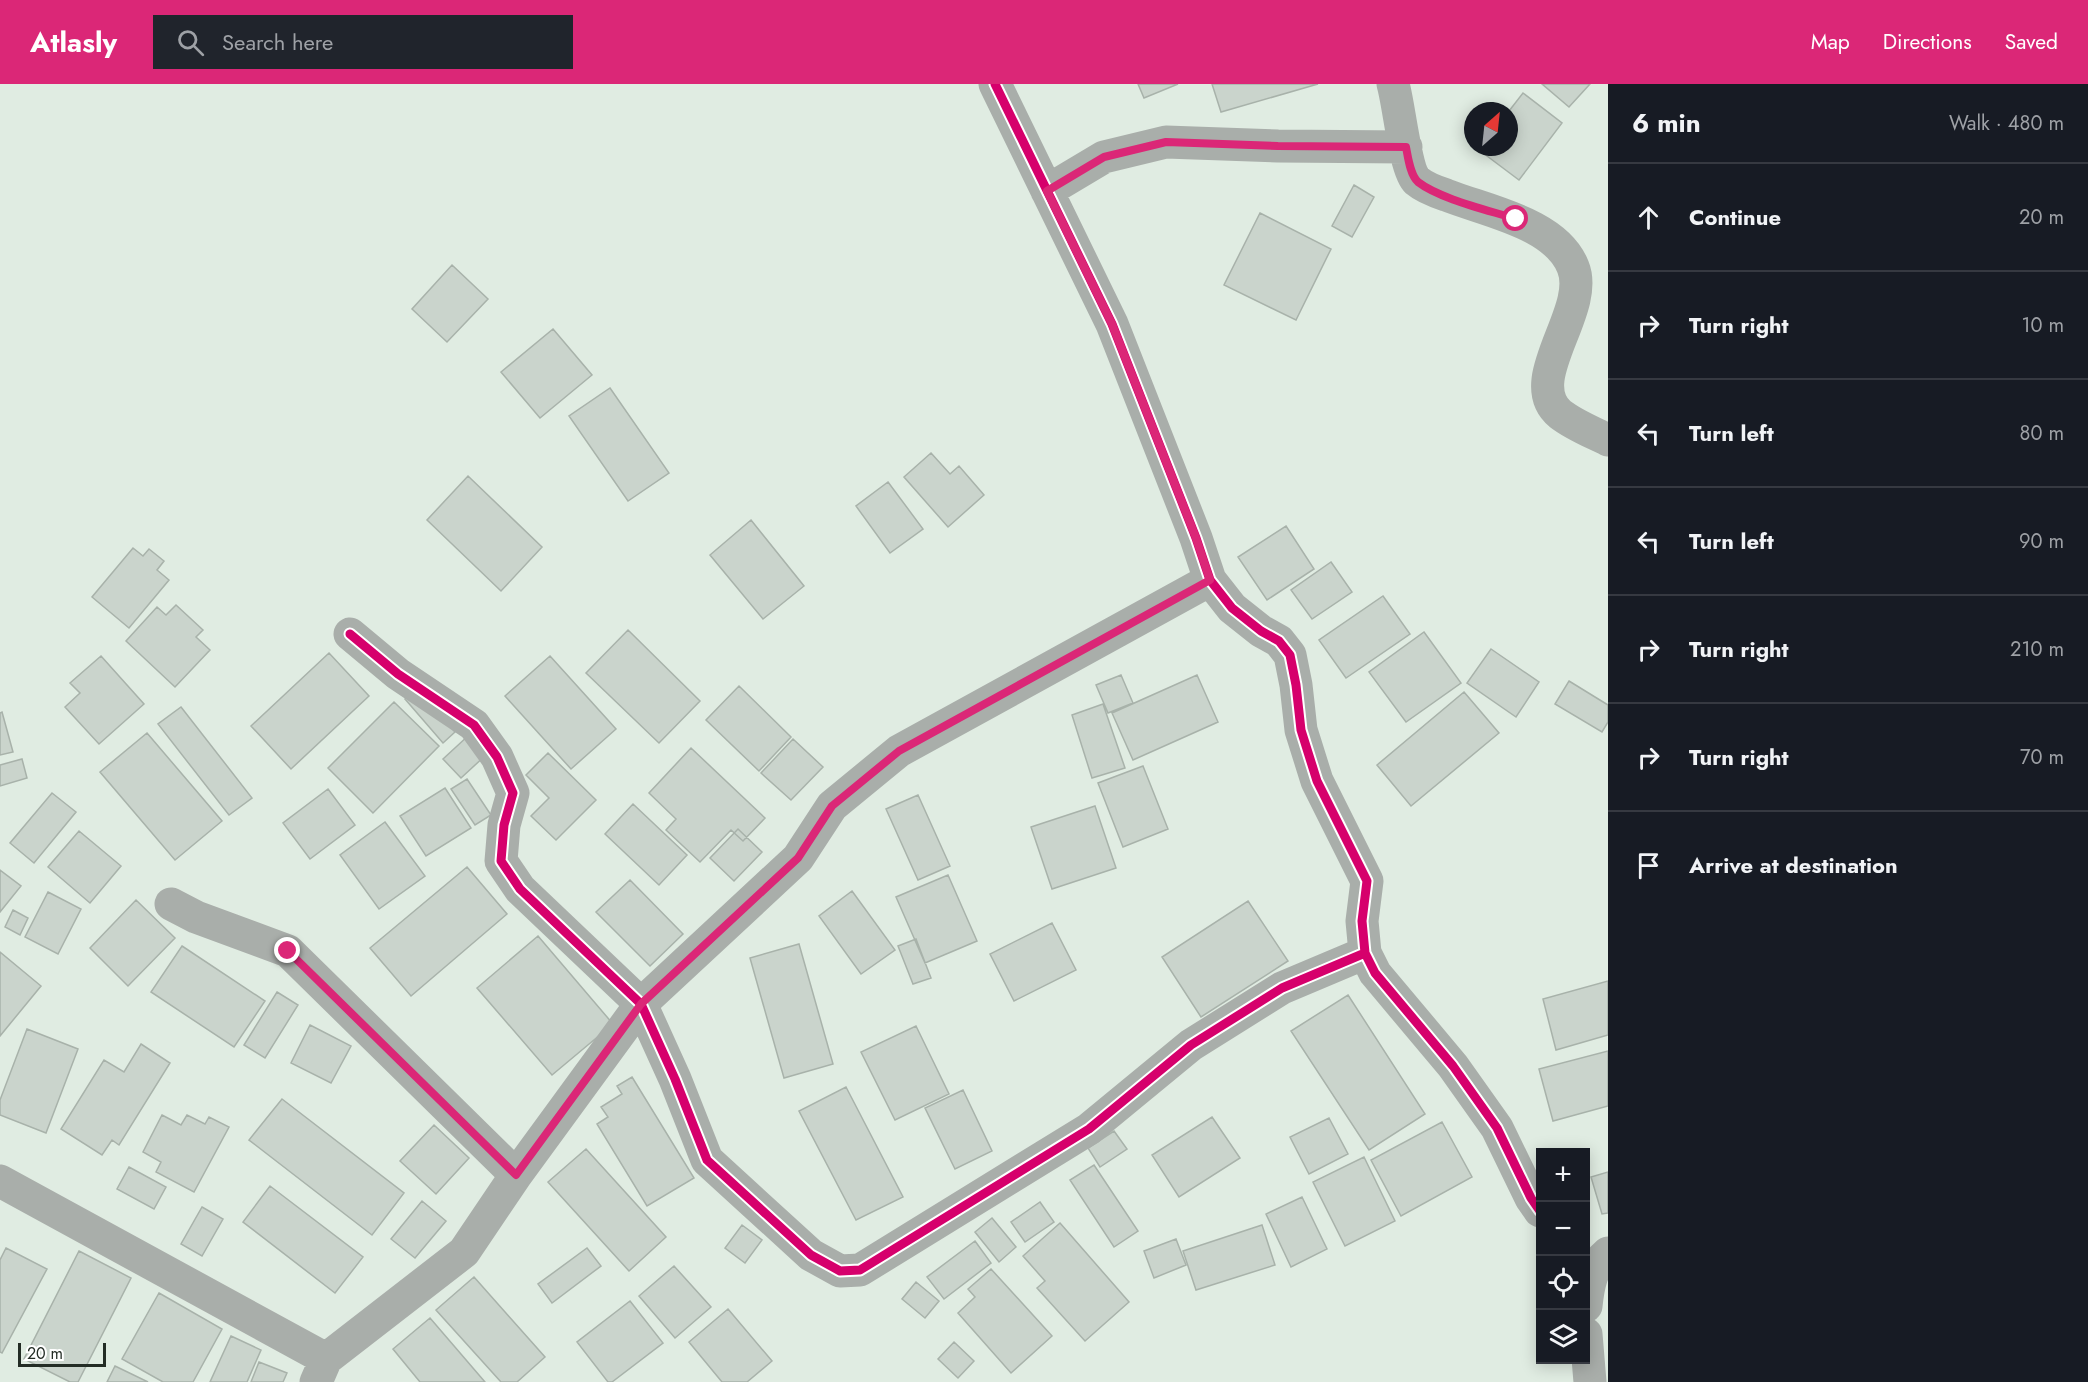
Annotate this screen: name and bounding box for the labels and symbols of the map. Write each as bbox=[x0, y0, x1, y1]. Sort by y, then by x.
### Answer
north arrow bbox=[1464, 102, 1518, 156]
route start bbox=[1502, 205, 1528, 231]
route end bbox=[274, 937, 300, 963]
scale bar bbox=[18, 1340, 106, 1368]

